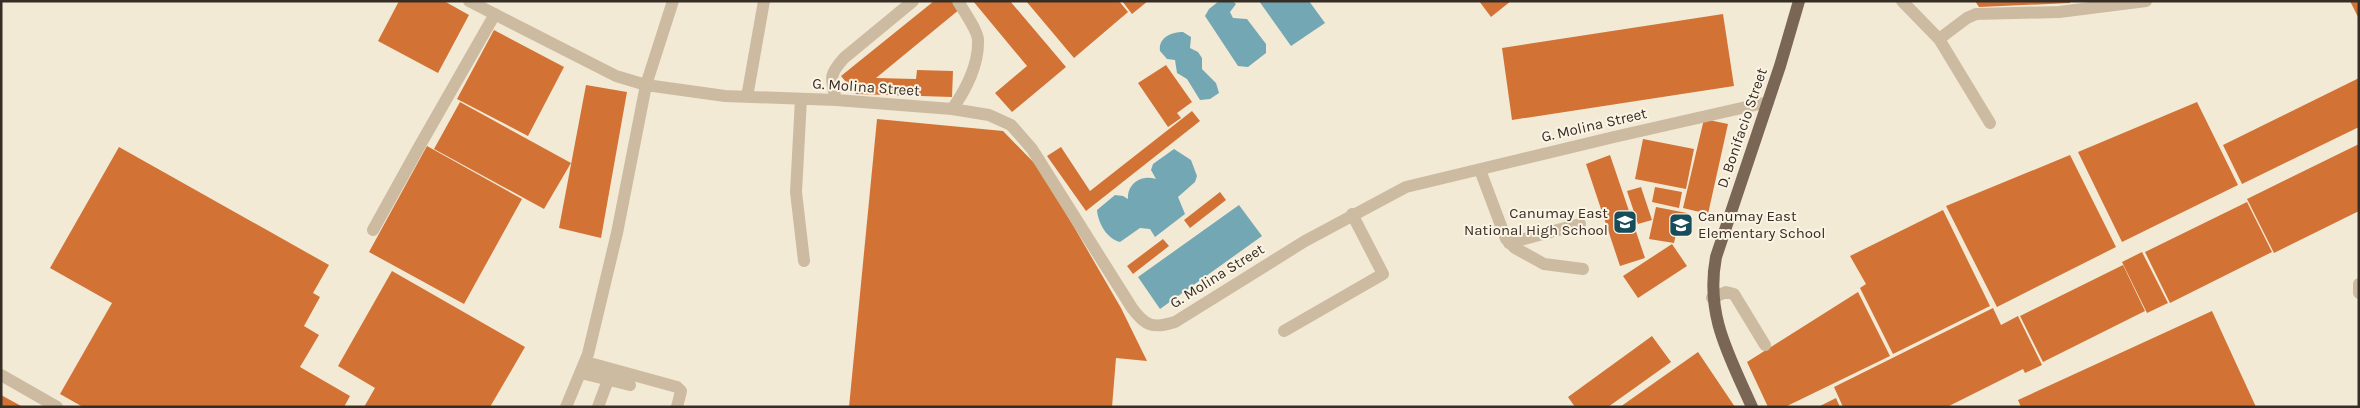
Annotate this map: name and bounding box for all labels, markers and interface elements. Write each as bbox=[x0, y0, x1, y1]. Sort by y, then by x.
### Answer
street label: D. Bonifacio Street bbox=[1713, 65, 1771, 190]
street label: G. Molina Street bbox=[812, 74, 921, 100]
street label: G. Molina Street bbox=[1540, 104, 1649, 146]
place label: Canumay East National High School bbox=[1464, 204, 1608, 239]
place label: Canumay East Elementary School bbox=[1698, 207, 1825, 242]
school or university icon: Canumay East National High School bbox=[1612, 209, 1638, 235]
school or university icon: Canumay East Elementary School bbox=[1668, 212, 1694, 238]
street label: G. Molina Street bbox=[1167, 240, 1268, 312]

